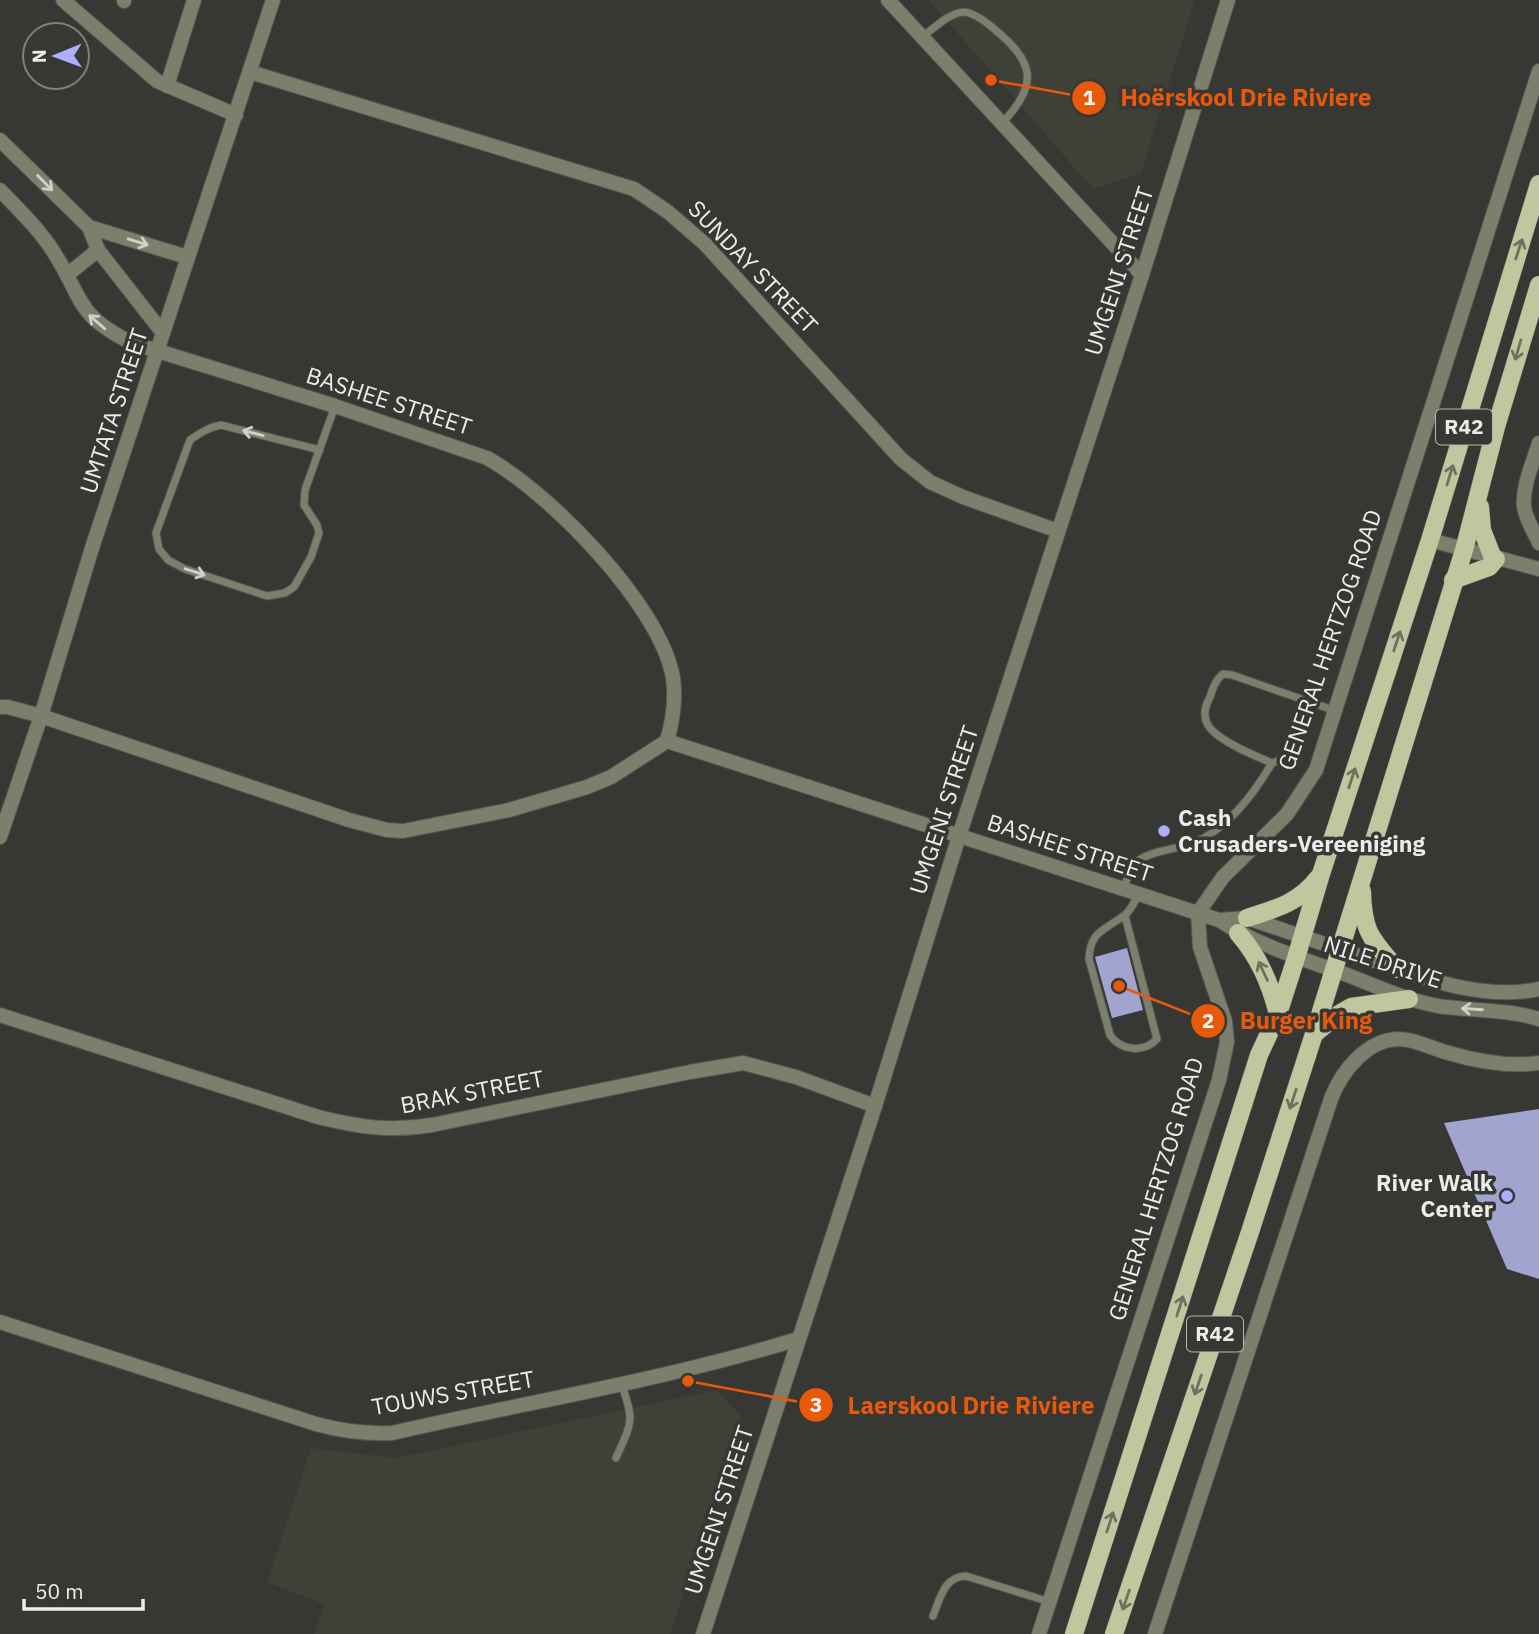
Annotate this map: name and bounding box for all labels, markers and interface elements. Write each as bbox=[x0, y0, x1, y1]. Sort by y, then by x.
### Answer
north arrow bbox=[21, 21, 91, 91]
text: N bbox=[27, 49, 51, 63]
callout: Hoërskool Drie Riviere bbox=[1072, 76, 1386, 121]
text: Hoërskool Drie Riviere bbox=[1120, 81, 1372, 113]
text: 1 bbox=[1083, 83, 1096, 111]
one-way arrow bbox=[36, 175, 53, 192]
street label: UMGENI STREET bbox=[1077, 183, 1159, 359]
street label: SUNDAY STREET bbox=[683, 193, 825, 339]
one-way arrow bbox=[127, 237, 149, 250]
one-way arrow bbox=[1513, 238, 1526, 260]
one-way arrow bbox=[88, 314, 106, 330]
street label: UMTATA STREET bbox=[72, 324, 154, 497]
one-way arrow bbox=[1511, 339, 1524, 361]
street label: BASHEE STREET bbox=[303, 359, 476, 441]
road number: R42 bbox=[1436, 410, 1492, 444]
one-way arrow bbox=[243, 426, 265, 439]
one-way arrow bbox=[1444, 464, 1457, 486]
street label: GENERAL HERTZOG ROAD bbox=[1270, 505, 1388, 774]
one-way arrow bbox=[184, 566, 206, 579]
one-way arrow bbox=[1392, 630, 1404, 652]
street label: UMGENI STREET bbox=[902, 722, 984, 898]
one-way arrow bbox=[1347, 767, 1359, 789]
place label: Cash Crusaders-Vereeniging bbox=[1178, 802, 1426, 858]
street label: BASHEE STREET bbox=[984, 806, 1157, 888]
marker: Cash Crusaders-Vereeniging bbox=[1156, 823, 1172, 839]
street label: NILE DRIVE bbox=[1320, 928, 1446, 994]
one-way arrow bbox=[1256, 961, 1269, 982]
callout: Burger King bbox=[1191, 998, 1386, 1043]
one-way arrow bbox=[1461, 1002, 1484, 1015]
text: Burger King bbox=[1240, 1004, 1373, 1036]
text: 2 bbox=[1202, 1006, 1214, 1034]
street label: GENERAL HERTZOG ROAD bbox=[1101, 1053, 1209, 1324]
street label: BRAK STREET bbox=[398, 1062, 546, 1120]
one-way arrow bbox=[1285, 1087, 1298, 1109]
place label: River Walk Center bbox=[1376, 1167, 1494, 1223]
marker: River Walk Center bbox=[1499, 1188, 1515, 1204]
one-way arrow bbox=[1174, 1295, 1187, 1317]
road number: R42 bbox=[1187, 1316, 1243, 1352]
street label: TOUWS STREET bbox=[369, 1363, 537, 1421]
one-way arrow bbox=[1191, 1373, 1203, 1395]
callout: Laerskool Drie Riviere bbox=[798, 1383, 1108, 1428]
text: Laerskool Drie Riviere bbox=[848, 1389, 1094, 1421]
text: 3 bbox=[810, 1390, 822, 1418]
street label: UMGENI STREET bbox=[677, 1422, 759, 1598]
one-way arrow bbox=[1105, 1512, 1117, 1534]
scale bar bbox=[24, 1568, 144, 1612]
text: 50 m bbox=[35, 1577, 84, 1605]
one-way arrow bbox=[1119, 1589, 1131, 1611]

